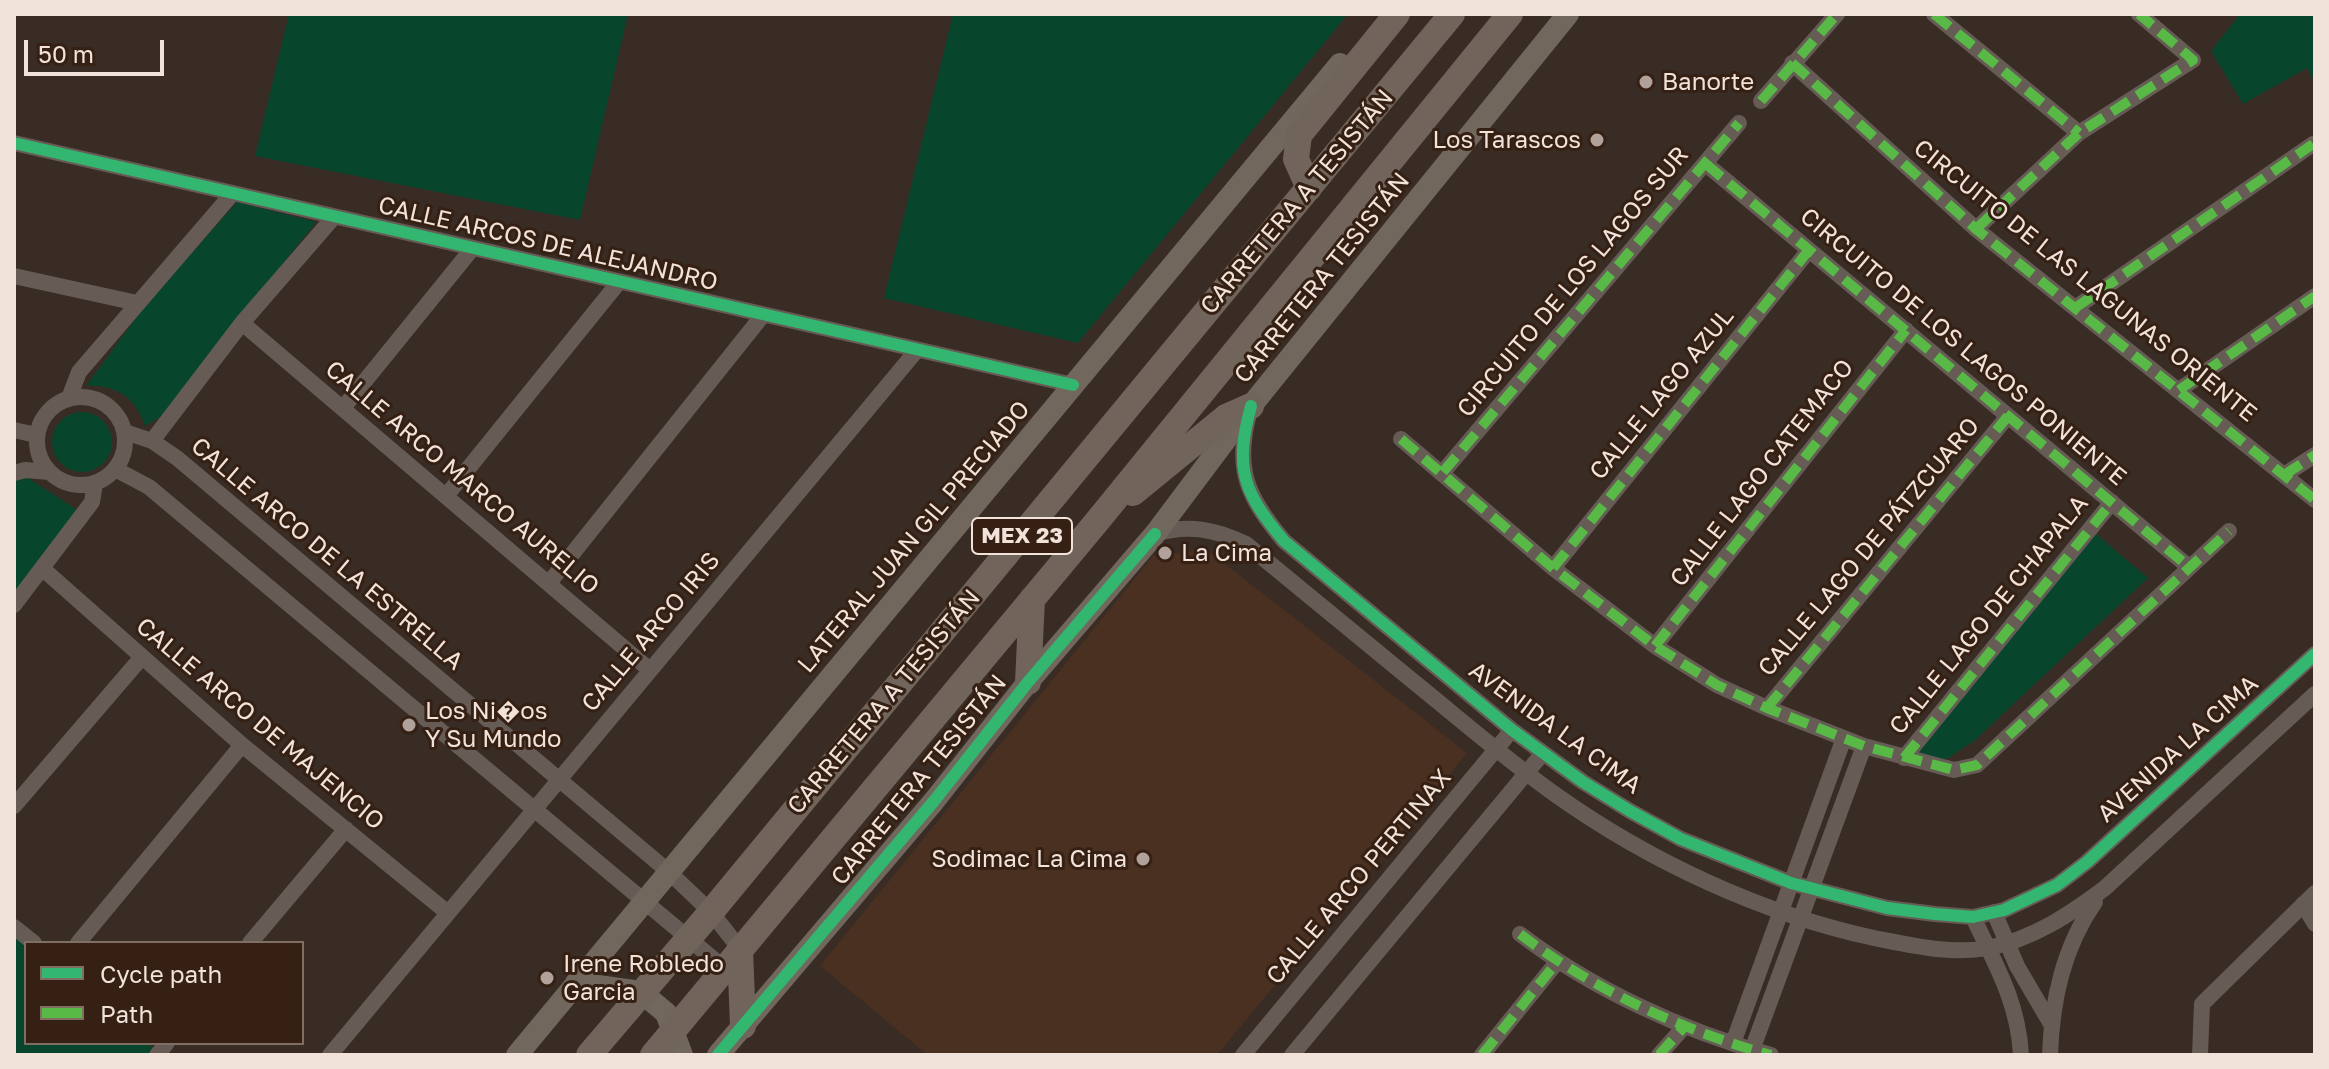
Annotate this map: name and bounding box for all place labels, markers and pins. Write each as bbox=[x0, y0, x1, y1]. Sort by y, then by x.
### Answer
place label: Banorte bbox=[1662, 68, 1754, 96]
marker: Banorte bbox=[1637, 73, 1655, 91]
place label: Los Tarascos bbox=[1433, 126, 1581, 154]
marker: Los Tarascos bbox=[1588, 131, 1606, 149]
place label: La Cima bbox=[1181, 539, 1272, 567]
marker: La Cima bbox=[1156, 544, 1174, 562]
place label: Los Ni�os Y Su Mundo bbox=[425, 697, 561, 753]
marker: Los Ni�os Y Su Mundo bbox=[400, 716, 418, 734]
place label: Sodimac La Cima bbox=[931, 845, 1127, 873]
marker: Sodimac La Cima bbox=[1134, 850, 1152, 868]
place label: Irene Robledo Garcia bbox=[563, 950, 724, 1006]
marker: Irene Robledo Garcia bbox=[538, 969, 556, 987]

